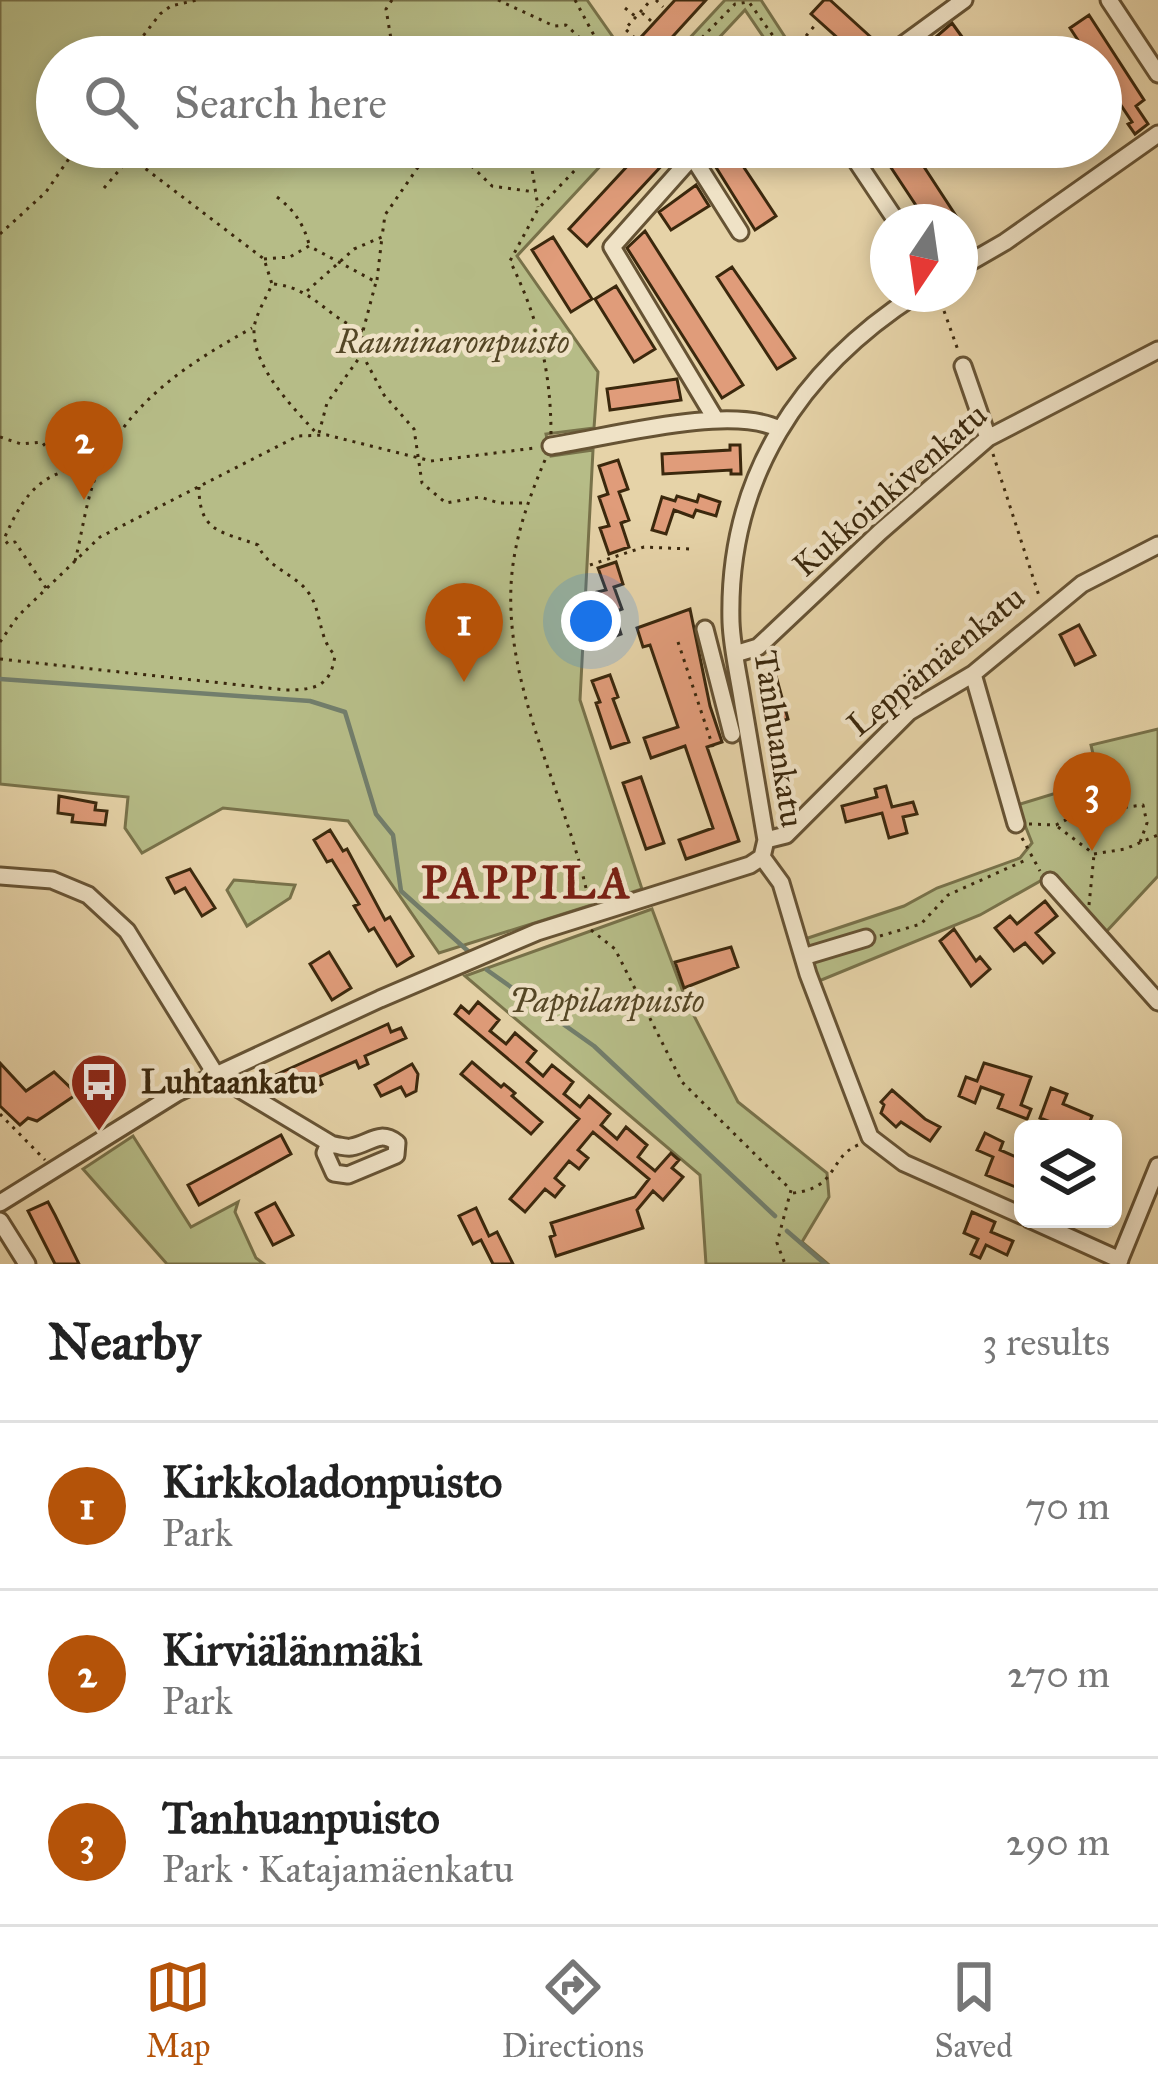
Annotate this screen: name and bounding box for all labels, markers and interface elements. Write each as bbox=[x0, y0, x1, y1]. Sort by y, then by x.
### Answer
search box bbox=[36, 36, 1122, 168]
icon: search bbox=[78, 69, 144, 135]
text: Search here bbox=[174, 75, 387, 130]
north arrow bbox=[870, 204, 978, 312]
park label: Rauninaronpuisto bbox=[335, 322, 570, 363]
street label: Kukkoinkivenkatu bbox=[785, 395, 995, 585]
pin: 2 bbox=[45, 401, 123, 500]
street label: Leppämäenkatu bbox=[839, 577, 1033, 745]
pin: 1 bbox=[425, 583, 503, 682]
your location bbox=[561, 591, 621, 651]
street label: Tanhuankatu bbox=[745, 648, 813, 830]
pin: 3 bbox=[1053, 752, 1131, 851]
district label: PAPPILA bbox=[421, 855, 633, 910]
park label: Pappilanpuisto bbox=[509, 981, 705, 1022]
bus stop icon: Luhtaankatu bbox=[68, 1051, 130, 1133]
place label: Luhtaankatu bbox=[141, 1062, 317, 1102]
map controls bbox=[1014, 1120, 1122, 1228]
button: layers bbox=[1014, 1120, 1122, 1228]
text: Nearby bbox=[48, 1311, 200, 1373]
text: 3 results bbox=[982, 1318, 1110, 1366]
text: Kirkkoladonpuisto bbox=[162, 1454, 502, 1509]
text: 1 bbox=[79, 1482, 95, 1530]
text: 70 m bbox=[1025, 1482, 1110, 1530]
text: Park bbox=[162, 1509, 233, 1557]
text: Kirviälänmäki bbox=[162, 1622, 423, 1677]
text: 2 bbox=[77, 1650, 97, 1698]
text: 270 m bbox=[1007, 1650, 1110, 1698]
text: Park bbox=[162, 1677, 233, 1725]
text: Tanhuanpuisto bbox=[162, 1790, 440, 1845]
text: 3 bbox=[79, 1818, 95, 1866]
text: 290 m bbox=[1006, 1818, 1110, 1866]
text: Park · Katajamäenkatu bbox=[162, 1845, 514, 1893]
tab: Map bbox=[145, 1954, 211, 2066]
tab: Directions bbox=[502, 1954, 644, 2066]
tab: Saved bbox=[934, 1954, 1013, 2066]

